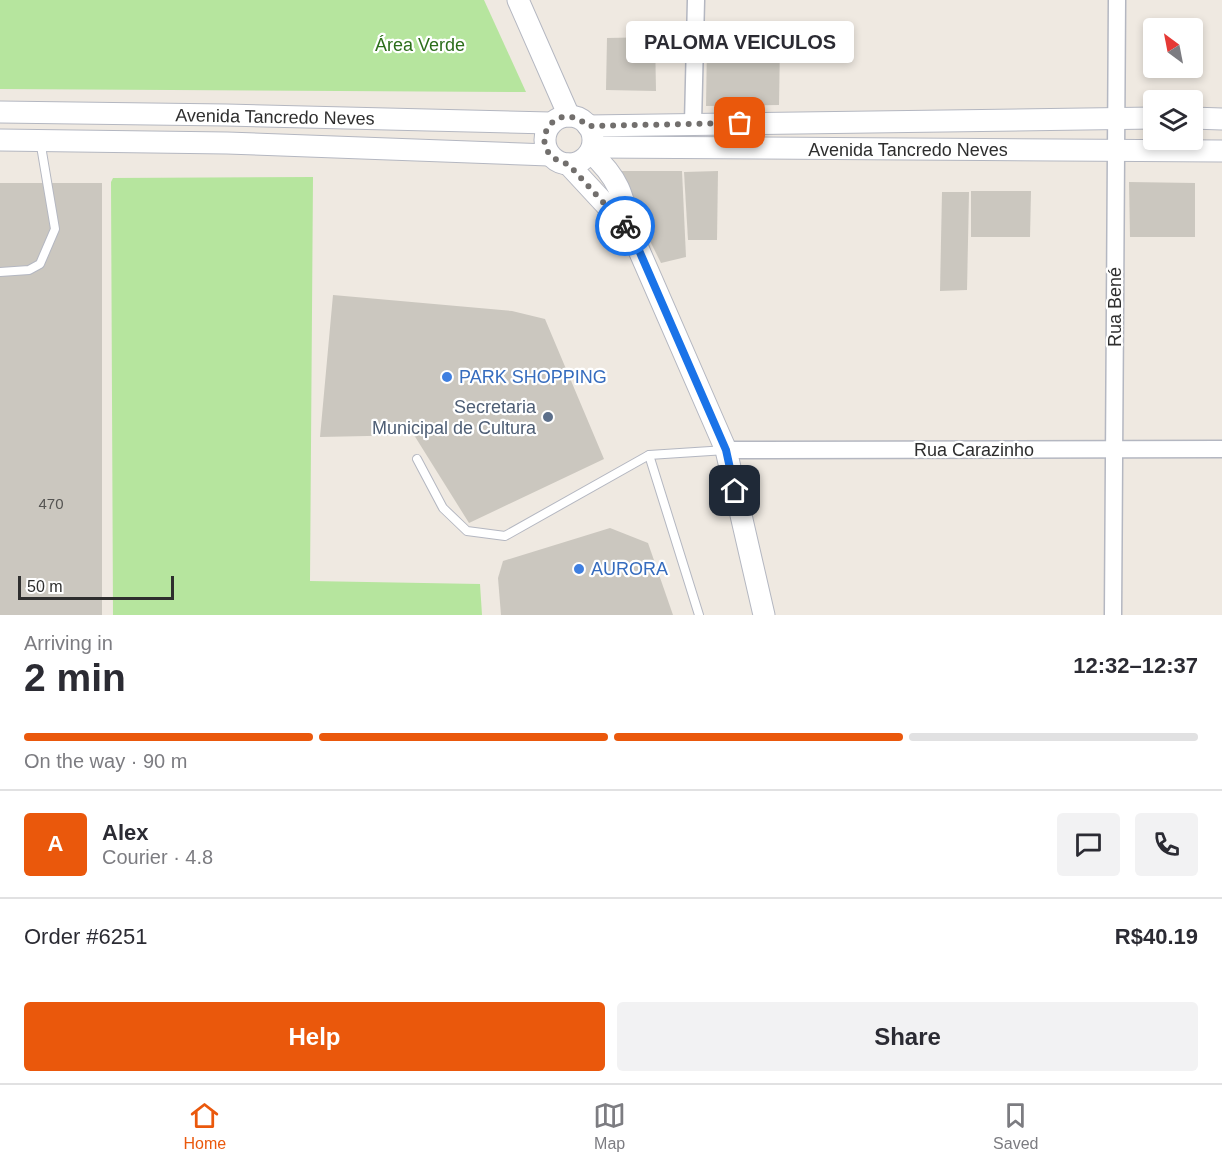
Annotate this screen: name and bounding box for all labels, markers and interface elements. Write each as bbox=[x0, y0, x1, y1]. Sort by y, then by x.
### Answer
north arrow bbox=[1143, 18, 1203, 78]
map controls bbox=[1143, 18, 1203, 150]
callout: PALOMA VEICULOS bbox=[626, 21, 854, 63]
text: PALOMA VEICULOS bbox=[644, 31, 836, 53]
park label: Área Verde bbox=[375, 35, 465, 55]
button: layers bbox=[1143, 90, 1203, 150]
pin bbox=[714, 97, 765, 148]
street label: Avenida Tancredo Neves bbox=[175, 105, 375, 129]
icon: bag bbox=[723, 106, 756, 139]
street label: Avenida Tancredo Neves bbox=[808, 140, 1008, 160]
courier bbox=[595, 196, 655, 256]
icon: bike bbox=[609, 210, 642, 243]
street label: Rua Bené bbox=[1105, 267, 1125, 347]
place label: PARK SHOPPING bbox=[459, 367, 607, 387]
marker: PARK SHOPPING bbox=[440, 370, 454, 384]
place label: Secretaria Municipal de Cultura bbox=[372, 397, 537, 438]
marker: Secretaria Municipal de Cultura bbox=[541, 410, 555, 424]
street label: Rua Carazinho bbox=[914, 440, 1034, 460]
pin bbox=[709, 465, 760, 516]
icon: home bbox=[718, 474, 751, 507]
house number: 470 bbox=[38, 495, 64, 512]
place label: AURORA bbox=[591, 559, 668, 579]
marker: AURORA bbox=[572, 562, 586, 576]
scale bar bbox=[18, 573, 174, 600]
text: 50 m bbox=[27, 578, 63, 595]
text: Arriving in bbox=[24, 632, 113, 654]
text: 12:32–12:37 bbox=[1073, 653, 1198, 678]
text: 2 min bbox=[24, 656, 126, 699]
text: On the way · 90 m bbox=[24, 750, 187, 772]
button: chat bbox=[1057, 813, 1120, 876]
button: phone bbox=[1135, 813, 1198, 876]
text: Alex bbox=[102, 820, 148, 845]
text: A bbox=[48, 831, 63, 856]
text: Courier · 4.8 bbox=[102, 846, 213, 868]
text: Order #6251 bbox=[24, 924, 148, 949]
text: R$40.19 bbox=[1115, 924, 1198, 949]
button: Help bbox=[24, 1002, 605, 1071]
button: Share bbox=[617, 1002, 1198, 1071]
tab: Home bbox=[183, 1099, 226, 1153]
tab: Map bbox=[593, 1099, 626, 1153]
tab: Saved bbox=[993, 1099, 1038, 1153]

